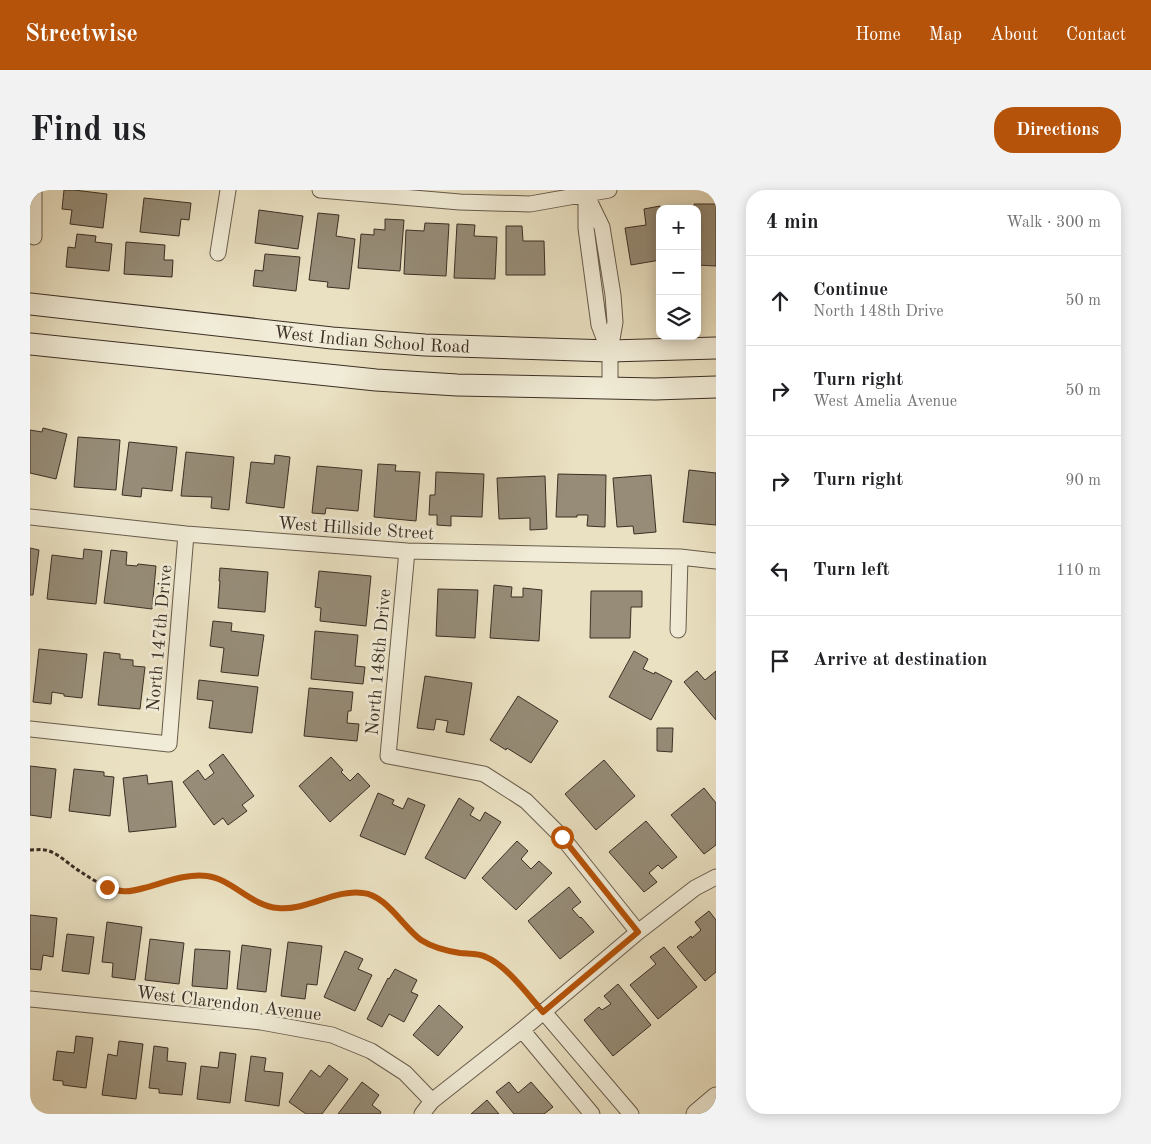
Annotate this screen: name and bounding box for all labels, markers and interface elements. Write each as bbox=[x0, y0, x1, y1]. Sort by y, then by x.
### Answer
text: Streetwise bbox=[25, 23, 138, 47]
text: Home bbox=[855, 26, 901, 44]
text: Map bbox=[929, 26, 962, 44]
text: About bbox=[990, 26, 1038, 44]
text: Contact bbox=[1066, 26, 1126, 44]
button: Directions bbox=[994, 107, 1121, 153]
text: Find us bbox=[30, 113, 146, 148]
map controls bbox=[656, 205, 701, 340]
button: + bbox=[656, 205, 701, 250]
text: 4 min bbox=[766, 212, 819, 233]
text: Walk · 300 m bbox=[1006, 215, 1101, 231]
button: − bbox=[656, 250, 701, 295]
text: Continue bbox=[813, 281, 888, 300]
icon: ahead bbox=[766, 287, 794, 315]
text: 50 m bbox=[1065, 293, 1101, 309]
button: layers bbox=[656, 295, 701, 340]
text: North 148th Drive bbox=[813, 304, 944, 320]
street label: West Indian School Road bbox=[273, 324, 470, 356]
text: Turn right bbox=[813, 371, 903, 390]
icon: right bbox=[766, 377, 794, 405]
text: 50 m bbox=[1065, 383, 1101, 399]
text: West Amelia Avenue bbox=[813, 394, 957, 410]
icon: right bbox=[766, 467, 794, 495]
text: Turn right bbox=[813, 471, 903, 490]
text: 90 m bbox=[1065, 473, 1101, 489]
street label: West Hillside Street bbox=[277, 515, 435, 543]
icon: left bbox=[766, 557, 794, 585]
text: Turn left bbox=[813, 561, 890, 580]
text: 110 m bbox=[1056, 563, 1101, 579]
street label: North 147th Drive bbox=[145, 564, 175, 712]
street label: North 148th Drive bbox=[364, 588, 394, 736]
icon: arrive bbox=[766, 647, 794, 675]
text: Arrive at destination bbox=[813, 651, 987, 670]
route start bbox=[551, 826, 574, 849]
route end bbox=[96, 876, 119, 899]
street label: West Clarendon Avenue bbox=[135, 984, 322, 1024]

